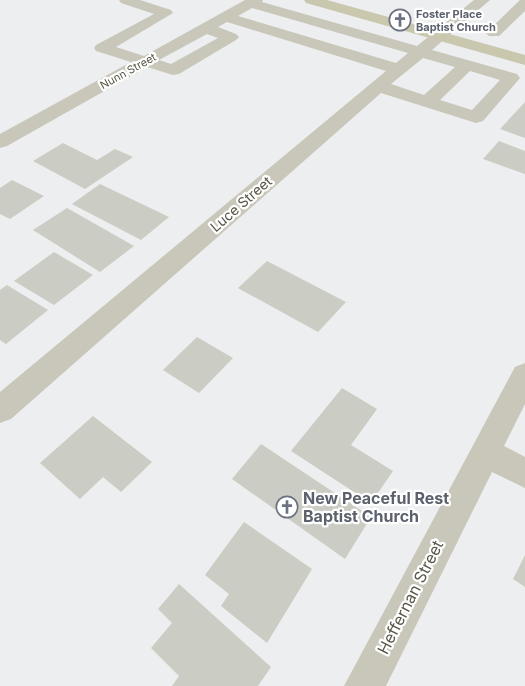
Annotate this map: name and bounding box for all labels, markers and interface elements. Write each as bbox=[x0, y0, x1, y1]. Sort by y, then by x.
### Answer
place label: Foster Place Baptist Church bbox=[416, 7, 496, 34]
church icon: Foster Place Baptist Church bbox=[388, 8, 412, 32]
street label: Nunn Street bbox=[98, 50, 159, 92]
street label: Luce Street bbox=[206, 172, 275, 235]
place label: New Peaceful Rest Baptist Church bbox=[303, 488, 449, 526]
church icon: New Peaceful Rest Baptist Church bbox=[275, 495, 299, 519]
street label: Heffernan Street bbox=[373, 537, 447, 657]

